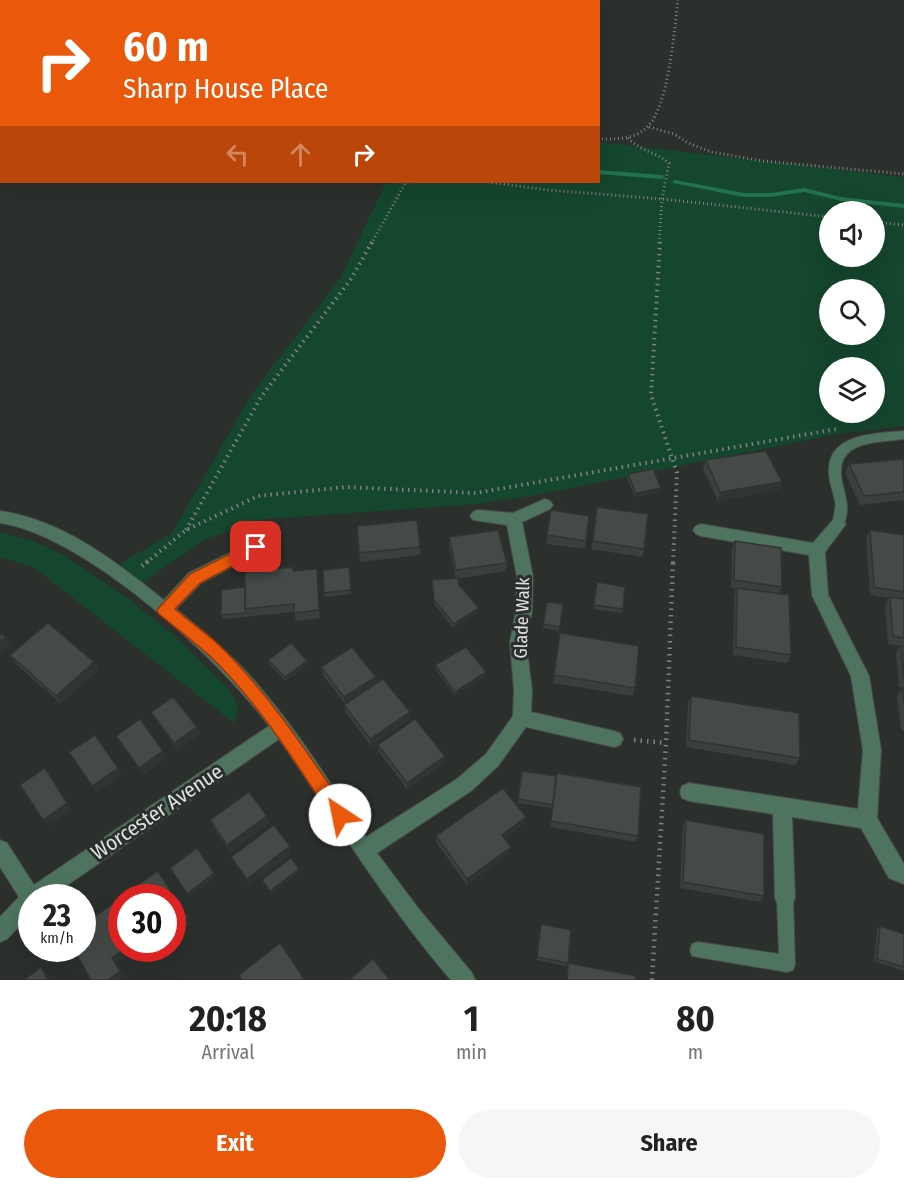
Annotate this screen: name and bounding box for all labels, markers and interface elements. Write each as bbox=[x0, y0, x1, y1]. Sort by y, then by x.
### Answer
text: 60 m bbox=[123, 22, 209, 72]
icon: right bbox=[24, 24, 102, 102]
text: Sharp House Place bbox=[123, 73, 328, 105]
icon: left bbox=[221, 138, 254, 171]
icon: ahead bbox=[284, 138, 317, 171]
icon: right bbox=[347, 138, 380, 171]
map controls bbox=[819, 201, 885, 423]
button: sound bbox=[819, 201, 885, 267]
button: search bbox=[819, 279, 885, 345]
button: layers bbox=[819, 357, 885, 423]
pin bbox=[230, 521, 281, 572]
icon: arrive bbox=[239, 530, 272, 563]
street label: Glade Walk bbox=[510, 576, 534, 659]
street label: Worcester Avenue bbox=[86, 758, 228, 866]
position arrow bbox=[308, 783, 372, 847]
speed limit sign: 30 bbox=[108, 884, 186, 962]
text: 23 bbox=[43, 898, 71, 934]
text: km/h bbox=[40, 929, 74, 947]
text: 20:18 bbox=[189, 997, 267, 1041]
text: 1 bbox=[464, 997, 479, 1041]
text: 80 bbox=[676, 997, 715, 1041]
text: Arrival bbox=[201, 1040, 255, 1064]
text: min bbox=[456, 1040, 487, 1064]
text: m bbox=[688, 1040, 703, 1064]
button: Exit bbox=[24, 1109, 446, 1178]
button: Share bbox=[458, 1109, 880, 1178]

